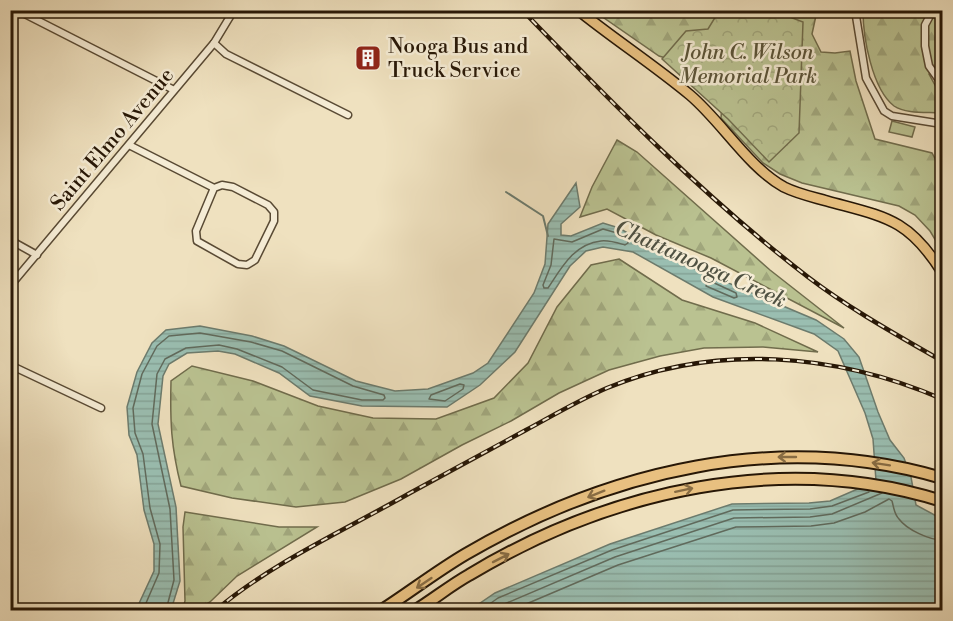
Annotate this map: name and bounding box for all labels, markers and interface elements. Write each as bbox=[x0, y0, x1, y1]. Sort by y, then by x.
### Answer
place label: Nooga Bus and Truck Service bbox=[388, 34, 528, 84]
park label: John C. Wilson Memorial Park bbox=[679, 40, 817, 90]
building icon: Nooga Bus and Truck Service bbox=[353, 43, 383, 73]
street label: Saint Elmo Avenue bbox=[45, 63, 180, 216]
water label: Chattanooga Creek bbox=[610, 214, 790, 314]
one-way arrow bbox=[777, 451, 797, 463]
one-way arrow bbox=[872, 458, 892, 469]
one-way arrow bbox=[673, 484, 693, 495]
one-way arrow bbox=[588, 489, 606, 500]
one-way arrow bbox=[492, 552, 510, 563]
one-way arrow bbox=[416, 577, 432, 589]

